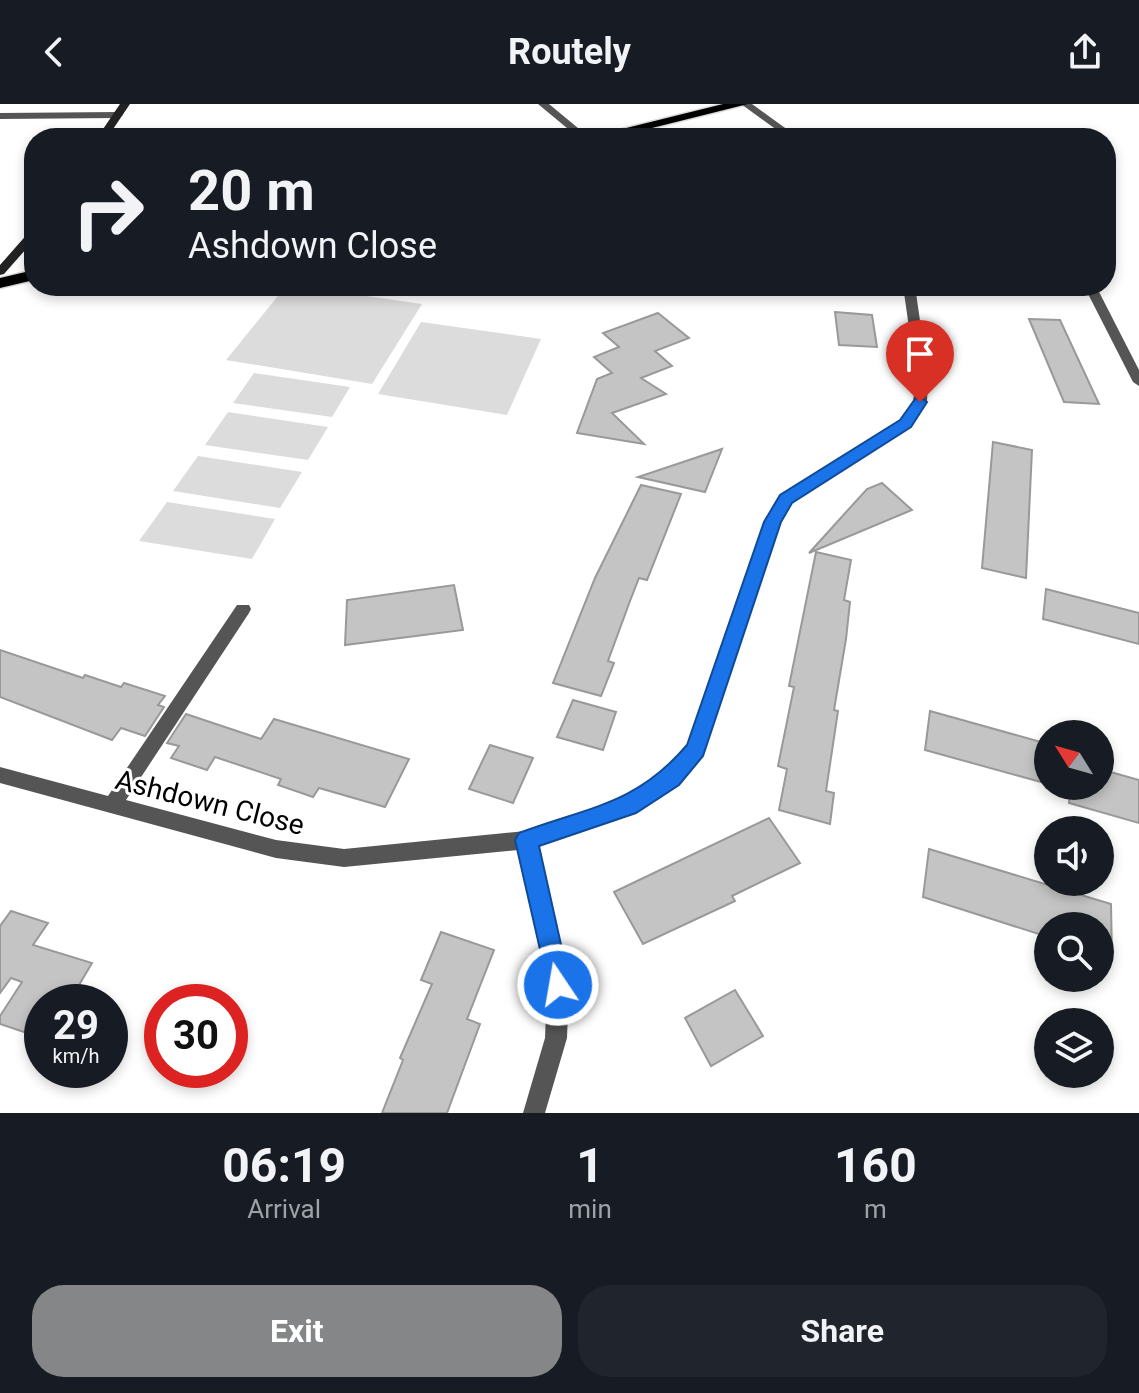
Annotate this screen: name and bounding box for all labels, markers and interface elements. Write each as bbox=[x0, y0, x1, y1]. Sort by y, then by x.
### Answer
icon: back bbox=[32, 30, 76, 74]
icon: share bbox=[1063, 30, 1107, 74]
text: Routely bbox=[508, 31, 631, 73]
text: 20 m bbox=[188, 158, 315, 224]
icon: right bbox=[56, 160, 160, 264]
text: Ashdown Close bbox=[188, 225, 437, 267]
pin bbox=[886, 320, 954, 402]
icon: arrive bbox=[898, 332, 942, 376]
north arrow bbox=[1034, 720, 1114, 800]
map controls bbox=[1034, 720, 1114, 1088]
street label: Ashdown Close bbox=[112, 763, 308, 842]
button: sound bbox=[1034, 816, 1114, 896]
button: search bbox=[1034, 912, 1114, 992]
position arrow bbox=[516, 943, 600, 1027]
speed limit sign: 30 bbox=[144, 984, 248, 1088]
text: 29 bbox=[53, 1002, 99, 1049]
button: layers bbox=[1034, 1008, 1114, 1088]
text: km/h bbox=[53, 1044, 99, 1068]
text: 06:19 bbox=[222, 1137, 346, 1194]
text: 1 bbox=[576, 1137, 604, 1194]
text: 160 bbox=[834, 1137, 917, 1194]
text: Arrival bbox=[247, 1194, 321, 1224]
text: min bbox=[568, 1194, 612, 1224]
text: m bbox=[864, 1194, 887, 1224]
button: Exit bbox=[32, 1285, 562, 1377]
button: Share bbox=[578, 1285, 1107, 1377]

